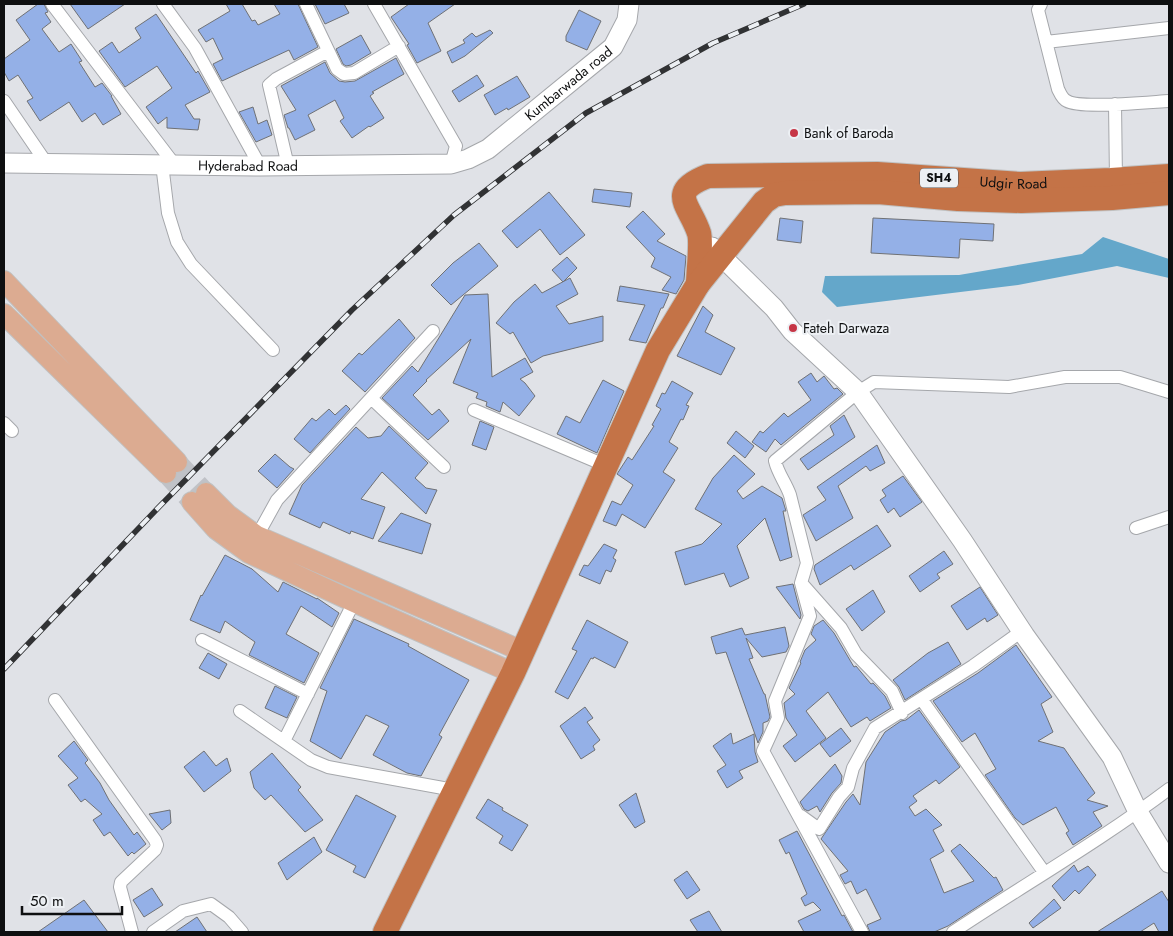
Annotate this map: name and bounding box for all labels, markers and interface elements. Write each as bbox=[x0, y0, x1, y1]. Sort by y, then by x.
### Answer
street label: Kumbarwada road bbox=[520, 41, 617, 125]
place label: Bank of Baroda bbox=[804, 123, 894, 143]
marker: Bank of Baroda bbox=[788, 127, 800, 139]
street label: Hyderabad Road bbox=[198, 155, 298, 176]
road number: SH4 bbox=[920, 168, 958, 188]
street label: Udgir Road bbox=[979, 171, 1048, 194]
place label: Fateh Darwaza bbox=[803, 318, 889, 338]
marker: Fateh Darwaza bbox=[787, 322, 799, 334]
scale bar bbox=[22, 884, 122, 916]
text: 50 m bbox=[30, 890, 64, 912]

